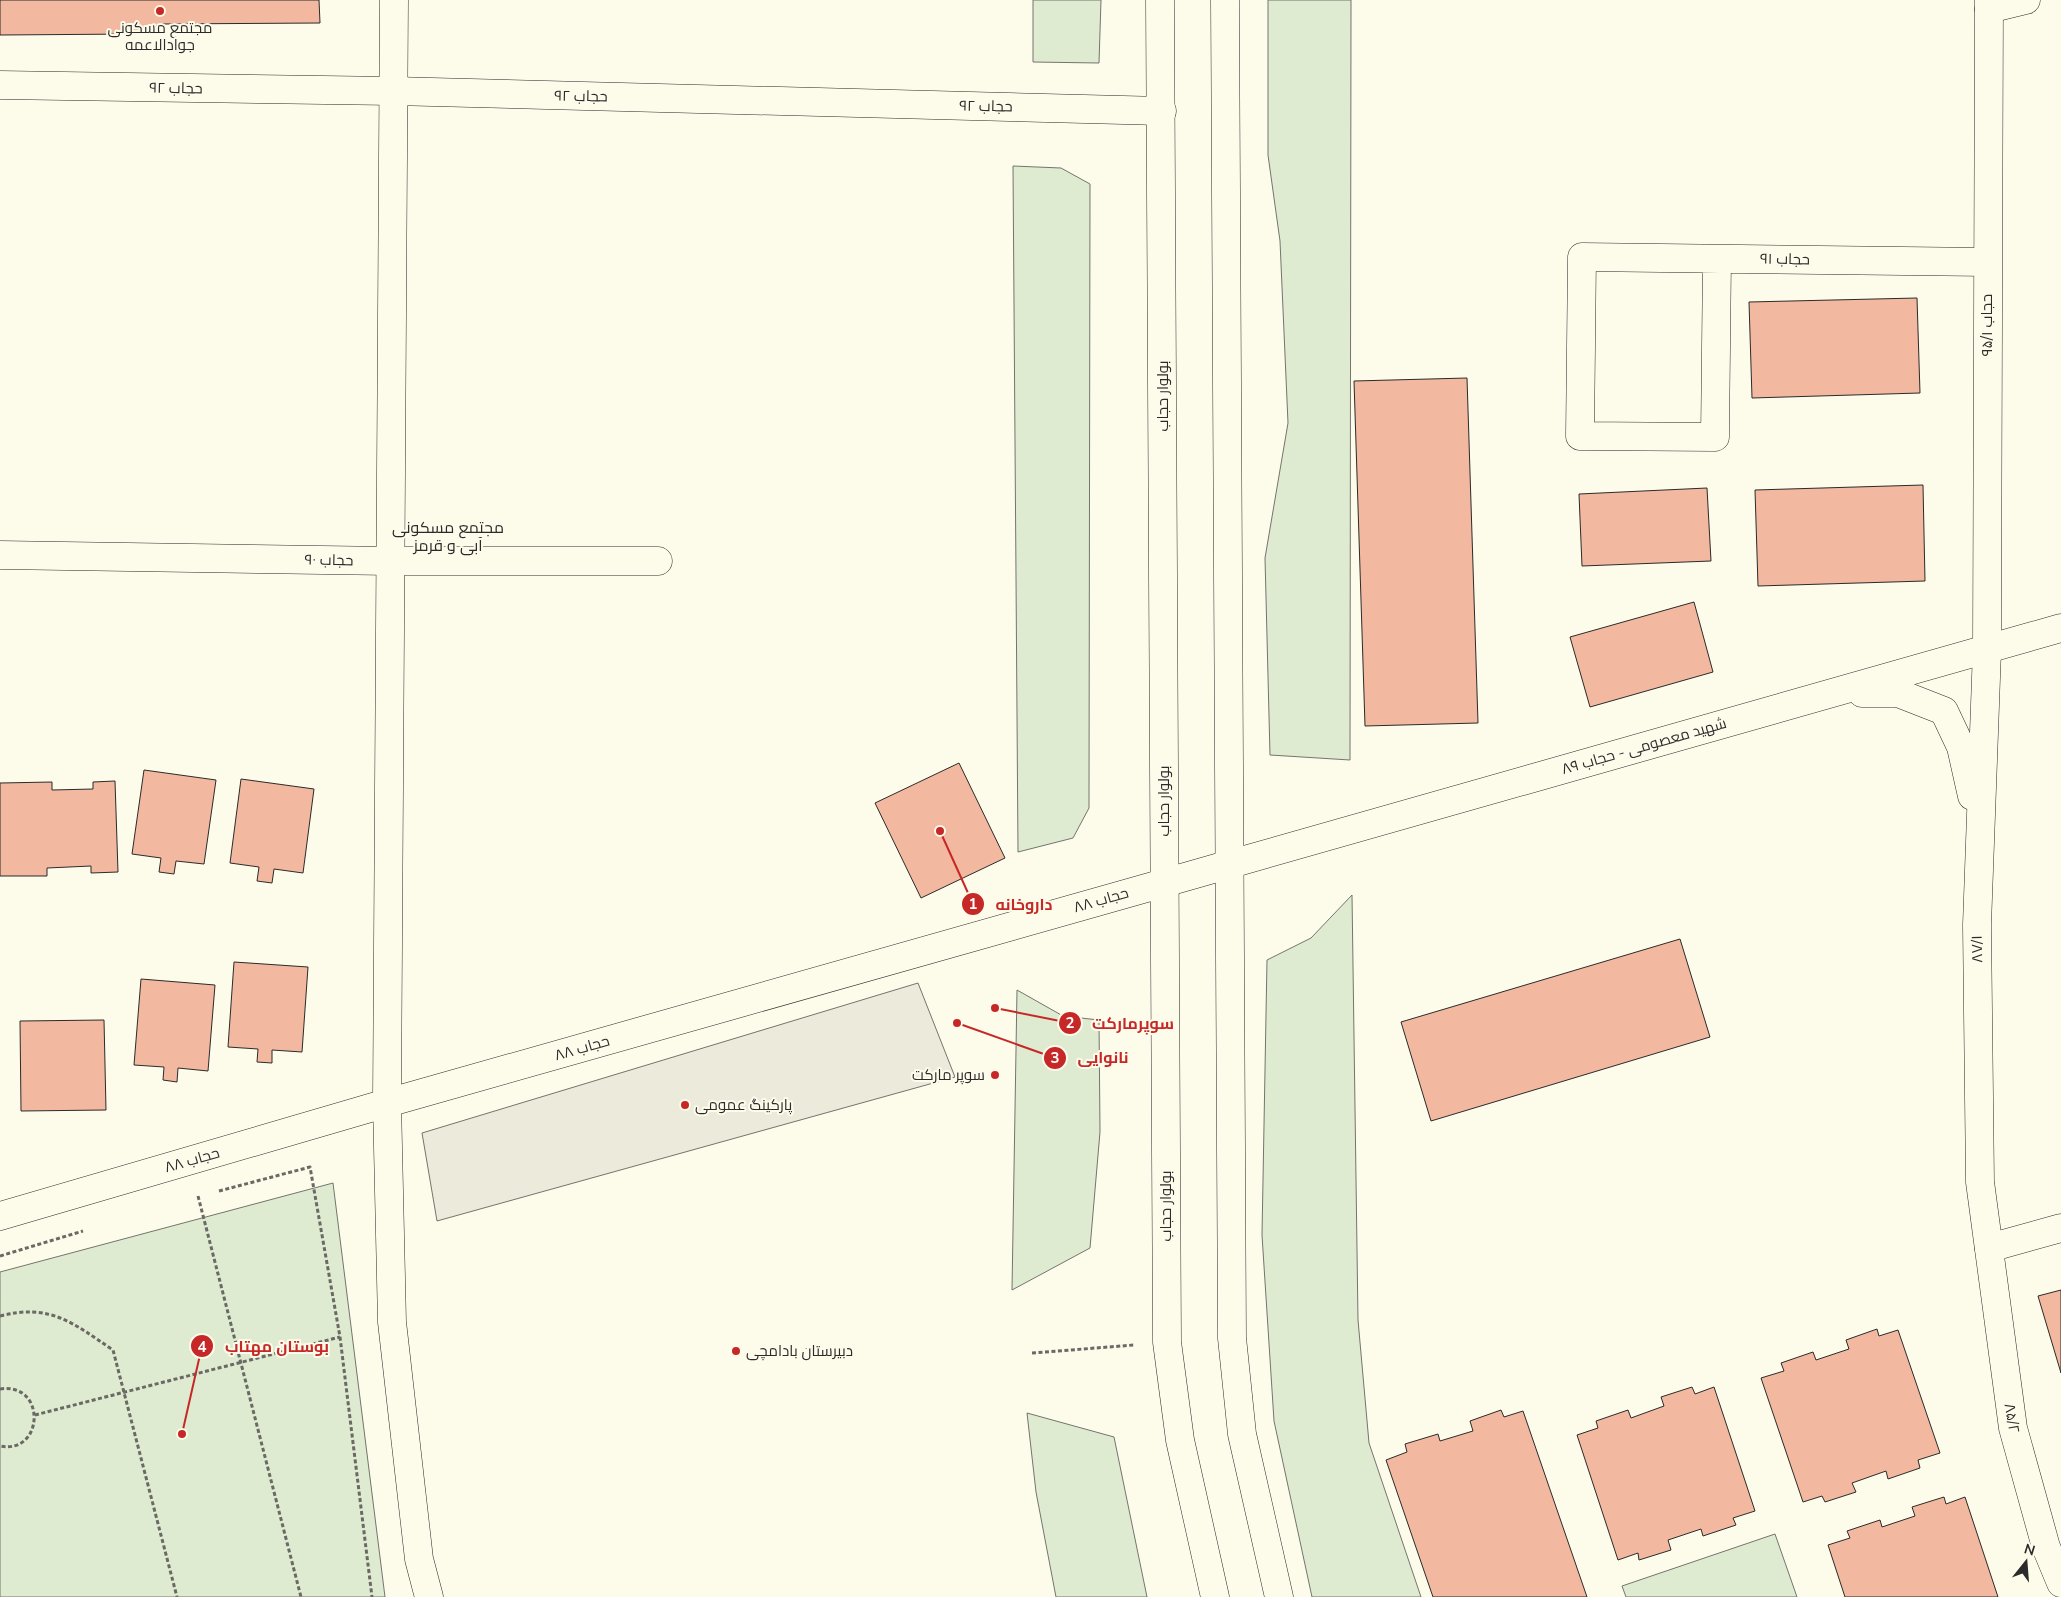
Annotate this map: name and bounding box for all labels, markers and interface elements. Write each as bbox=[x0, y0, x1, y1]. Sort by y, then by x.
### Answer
marker: مجتمع مسکونی جوادالاعمه bbox=[154, 5, 166, 17]
place label: مجتمع مسکونی جوادالاعمه bbox=[108, 18, 212, 55]
street label: حجاب ۹۲ bbox=[149, 78, 203, 98]
street label: حجاب ۹۲ bbox=[554, 86, 608, 106]
street label: حجاب ۹۲ bbox=[959, 96, 1013, 116]
street label: حجاب ۹۱ bbox=[1760, 249, 1810, 269]
street label: حجاب ۹۵/۱ bbox=[1977, 294, 1997, 356]
street label: بولوار حجاب bbox=[1153, 361, 1173, 431]
district label: مجتمع مسکونی آبی و قرمز bbox=[392, 517, 504, 557]
street label: حجاب ۹۰ bbox=[304, 550, 354, 570]
street label: شهید معصومی - حجاب ۸۹ bbox=[1559, 713, 1729, 779]
street label: بولوار حجاب bbox=[1154, 766, 1174, 836]
street label: حجاب ۸۸ bbox=[1071, 883, 1131, 917]
callout: داروخانه bbox=[961, 889, 1063, 920]
text: 1 bbox=[968, 894, 978, 914]
text: داروخانه bbox=[996, 894, 1053, 916]
street label: ۸۷/۱ bbox=[1967, 935, 1987, 963]
callout: سوپرمارکت bbox=[1057, 1008, 1184, 1039]
text: 2 bbox=[1065, 1013, 1075, 1033]
text: سوپرمارکت bbox=[1092, 1013, 1174, 1035]
street label: حجاب ۸۸ bbox=[552, 1031, 612, 1065]
callout: نانوایی bbox=[1042, 1042, 1138, 1073]
text: نانوایی bbox=[1077, 1047, 1129, 1069]
text: 3 bbox=[1050, 1048, 1060, 1068]
place label: سوپر مارکت bbox=[912, 1065, 985, 1085]
marker: سوپر مارکت bbox=[989, 1069, 1001, 1081]
place label: پارکینگ عمومی bbox=[695, 1095, 792, 1115]
marker: پارکینگ عمومی bbox=[679, 1099, 691, 1111]
street label: حجاب ۸۸ bbox=[162, 1143, 222, 1177]
street label: بولوار حجاب bbox=[1156, 1171, 1176, 1241]
callout: بوستان مهتاب bbox=[190, 1331, 339, 1362]
text: بوستان مهتاب bbox=[225, 1336, 329, 1358]
text: 4 bbox=[197, 1337, 207, 1357]
place label: دبیرستان بادامچی bbox=[746, 1341, 853, 1361]
marker: دبیرستان بادامچی bbox=[730, 1345, 742, 1357]
street label: ۸۵/۲ bbox=[2000, 1402, 2024, 1434]
north arrow bbox=[2001, 1537, 2051, 1587]
text: N bbox=[2022, 1539, 2037, 1561]

